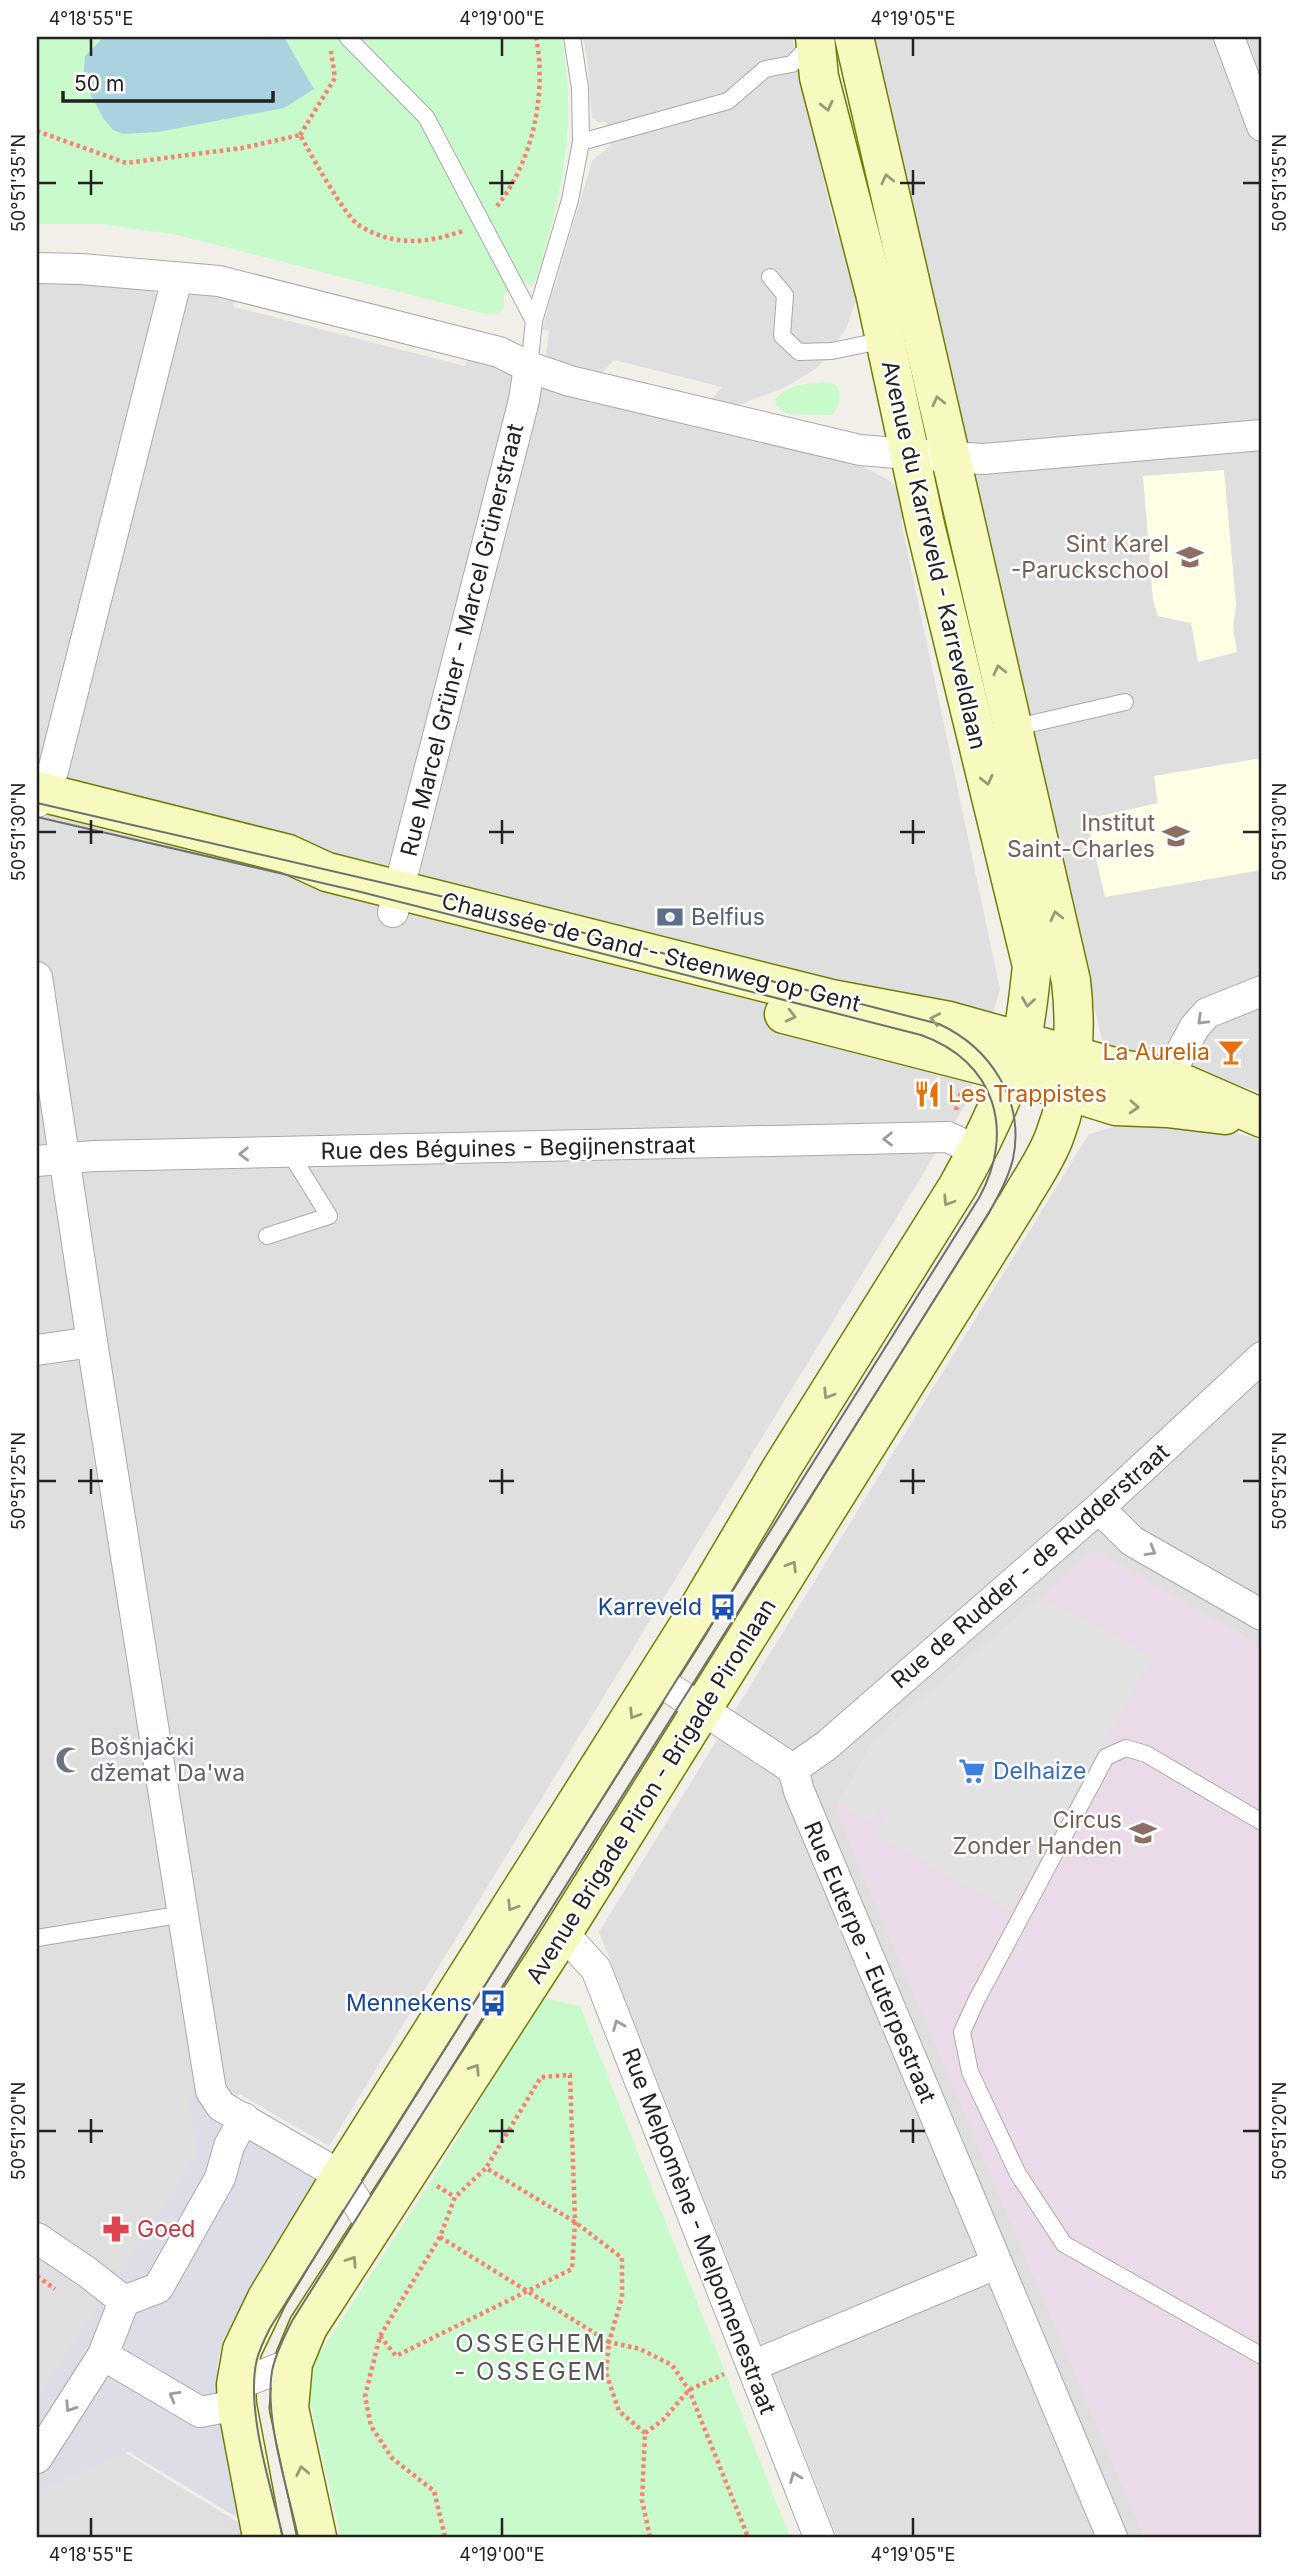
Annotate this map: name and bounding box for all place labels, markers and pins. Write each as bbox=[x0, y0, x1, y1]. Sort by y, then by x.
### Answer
place label: Sint Karel -Paruckschool bbox=[1011, 530, 1169, 584]
school or university icon: Sint Karel -Paruckschool bbox=[1175, 542, 1205, 572]
place label: Institut Saint-Charles bbox=[1007, 809, 1155, 863]
school or university icon: Institut Saint-Charles bbox=[1161, 821, 1191, 851]
bank icon: Belfius bbox=[655, 902, 685, 932]
place label: Belfius bbox=[691, 903, 765, 931]
bar icon: La Aurelia bbox=[1216, 1037, 1246, 1067]
place label: La Aurelia bbox=[1102, 1038, 1210, 1066]
restaurant icon: Les Trappistes bbox=[912, 1079, 942, 1109]
place label: Les Trappistes bbox=[948, 1080, 1107, 1108]
bus stop icon: Karreveld bbox=[708, 1592, 738, 1622]
place label: Karreveld bbox=[598, 1593, 702, 1621]
place label: Bošnjački džemat Da'wa bbox=[90, 1733, 245, 1787]
mosque icon: Bošnjački džemat Da'wa bbox=[54, 1745, 84, 1775]
supermarket icon: Delhaize bbox=[957, 1756, 987, 1786]
place label: Delhaize bbox=[993, 1757, 1086, 1785]
place label: Circus Zonder Handen bbox=[953, 1806, 1122, 1860]
school or university icon: Circus Zonder Handen bbox=[1128, 1818, 1158, 1848]
bus stop icon: Mennekens bbox=[478, 1988, 508, 2018]
place label: Mennekens bbox=[346, 1989, 472, 2017]
pharmacy icon: Goed bbox=[101, 2214, 131, 2244]
place label: Goed bbox=[137, 2215, 195, 2243]

